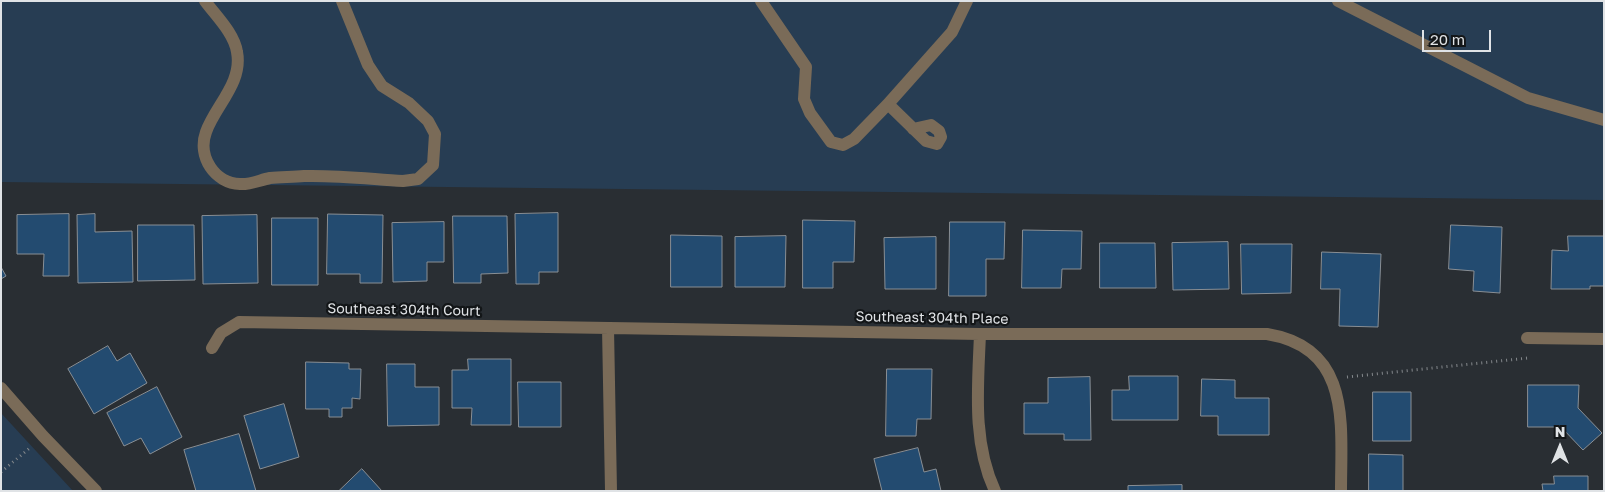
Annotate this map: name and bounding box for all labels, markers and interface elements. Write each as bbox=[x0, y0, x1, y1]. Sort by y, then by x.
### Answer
scale bar bbox=[1425, 20, 1494, 52]
text: 20 m bbox=[1430, 30, 1465, 48]
street label: Southeast 304th Court bbox=[327, 300, 481, 320]
street label: Southeast 304th Place bbox=[855, 308, 1009, 328]
north arrow bbox=[1535, 422, 1585, 472]
text: N bbox=[1555, 423, 1565, 440]

